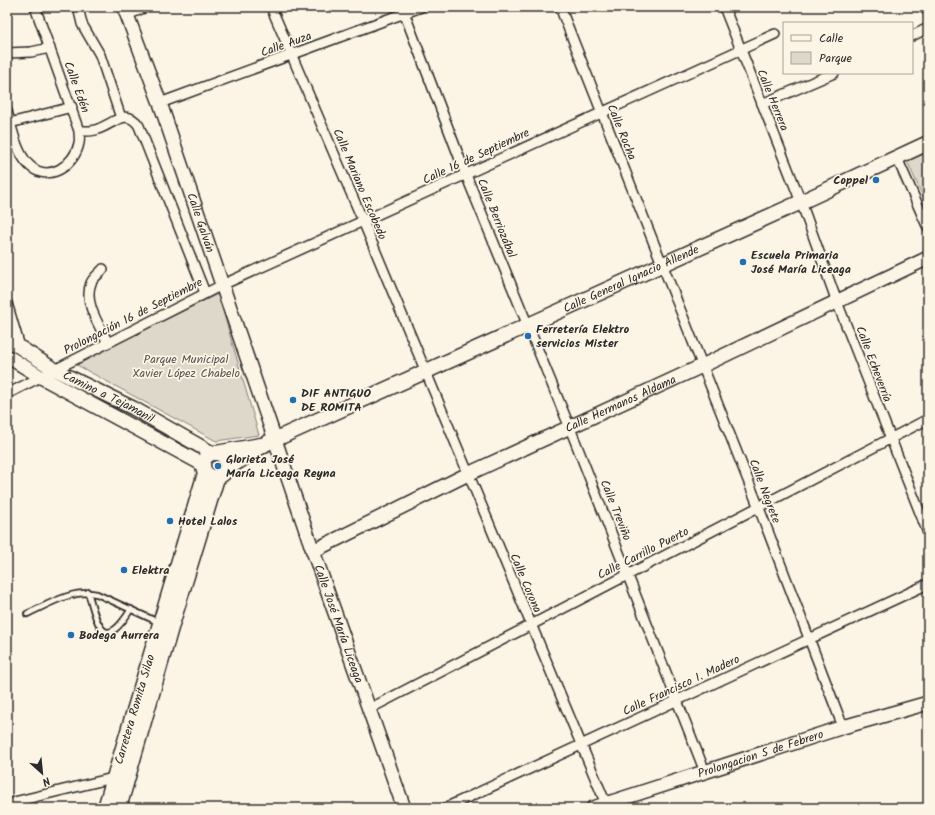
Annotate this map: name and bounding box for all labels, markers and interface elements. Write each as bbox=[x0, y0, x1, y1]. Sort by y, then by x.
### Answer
legend bbox=[783, 22, 913, 74]
street label: Calle Auza bbox=[258, 26, 315, 62]
text: Calle bbox=[819, 29, 844, 48]
text: Parque bbox=[819, 49, 853, 68]
street label: Calle Edén bbox=[58, 59, 95, 116]
street label: Calle Herrera bbox=[751, 66, 794, 134]
street label: Calle Rocha bbox=[602, 101, 641, 163]
street label: Calle 16 de Septiembre bbox=[420, 123, 533, 190]
street label: Calle Mariano Escobedo bbox=[328, 126, 392, 243]
place label: Coppel bbox=[833, 171, 869, 190]
marker: Coppel bbox=[871, 175, 881, 185]
street label: Calle Berriozábal bbox=[472, 176, 521, 261]
street label: Calle Galván bbox=[181, 190, 219, 255]
street label: Calle General Ignacio Allende bbox=[560, 240, 703, 318]
place label: Escuela Primaria José María Liceaga bbox=[751, 246, 851, 279]
marker: Escuela Primaria José María Liceaga bbox=[738, 257, 748, 267]
street label: Prolongación 16 de Septiembre bbox=[60, 273, 207, 360]
place label: Ferretería Elektro servicios Mister bbox=[536, 320, 630, 353]
street label: Calle Echeverría bbox=[850, 323, 897, 405]
marker: Ferretería Elektro servicios Mister bbox=[523, 331, 533, 341]
park label: Parque Municipal Xavier López Chabelo bbox=[132, 350, 240, 383]
street label: Camino a Tejamanil bbox=[59, 366, 158, 428]
street label: Calle Hermanos Aldama bbox=[562, 370, 680, 438]
place label: DIF ANTIGUO DE ROMITA bbox=[301, 384, 371, 417]
marker: DIF ANTIGUO DE ROMITA bbox=[288, 395, 298, 405]
place label: Glorieta José María Liceaga Reyna bbox=[226, 450, 336, 483]
street label: Calle Negrete bbox=[744, 456, 786, 527]
marker: Glorieta José María Liceaga Reyna bbox=[213, 461, 223, 471]
street label: Calle Treviño bbox=[595, 477, 636, 544]
place label: Hotel Lalos bbox=[178, 512, 238, 531]
marker: Hotel Lalos bbox=[165, 516, 175, 526]
street label: Calle Carrillo Puerto bbox=[594, 522, 692, 585]
street label: Calle Corona bbox=[504, 551, 547, 616]
place label: Elektra bbox=[132, 561, 169, 580]
street label: Calle José María Liceaga bbox=[308, 562, 368, 686]
marker: Elektra bbox=[119, 565, 129, 575]
place label: Bodega Aurrera bbox=[79, 626, 159, 645]
marker: Bodega Aurrera bbox=[66, 630, 76, 640]
street label: Calle Francisco I. Madero bbox=[619, 650, 743, 721]
street label: Carretera Romita Silao bbox=[110, 652, 160, 767]
street label: Prolongacion 5 de Febrero bbox=[695, 725, 826, 783]
north arrow bbox=[22, 753, 62, 793]
text: N bbox=[39, 771, 53, 791]

